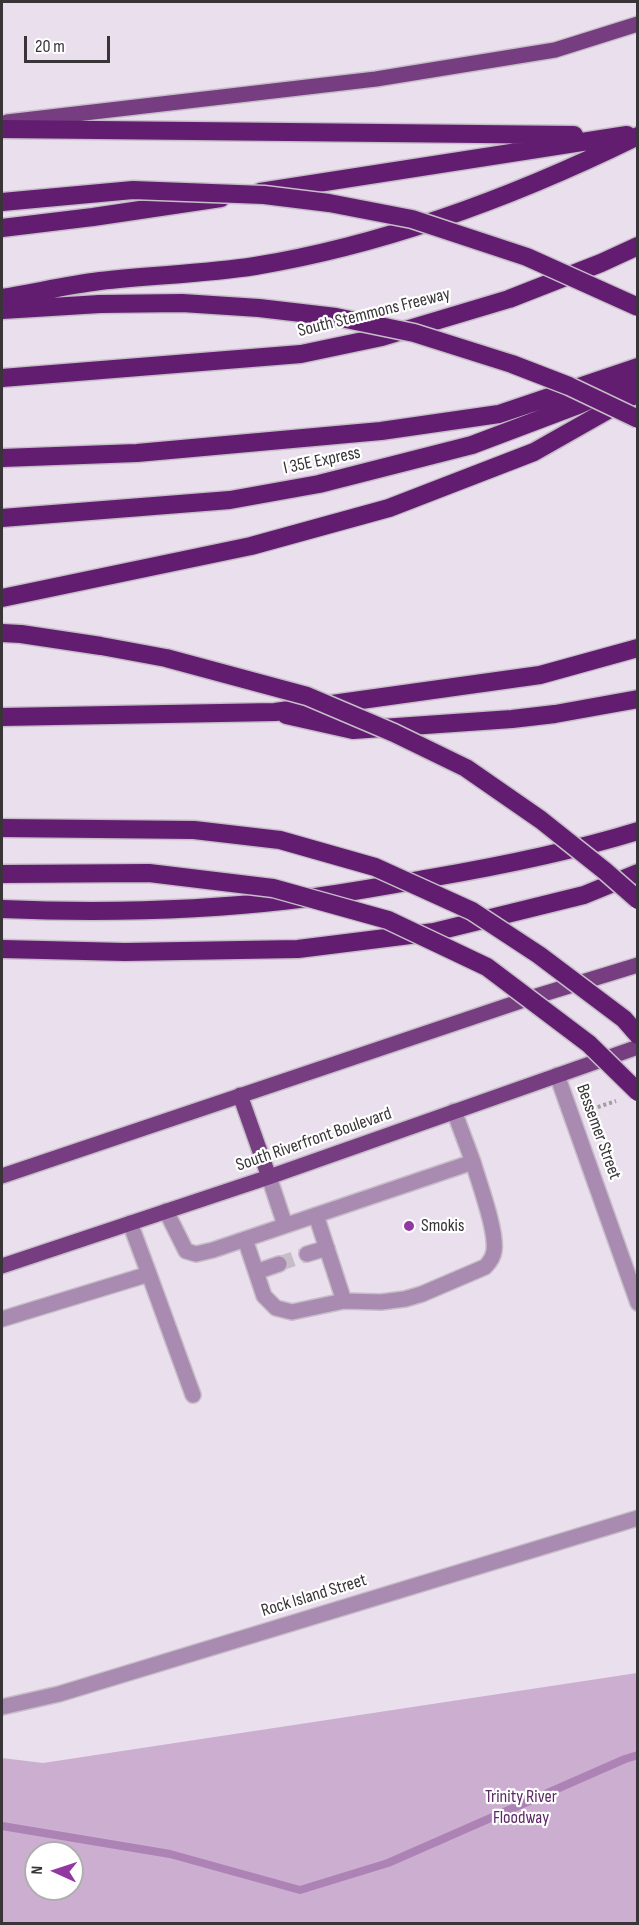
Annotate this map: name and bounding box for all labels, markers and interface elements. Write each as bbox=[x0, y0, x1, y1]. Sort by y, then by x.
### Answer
scale bar bbox=[27, 24, 112, 62]
text: 20 m bbox=[35, 36, 65, 57]
street label: South Stemmons Freeway bbox=[296, 284, 452, 342]
street label: I 35E Express bbox=[282, 442, 362, 480]
street label: Bessemer Street bbox=[571, 1081, 625, 1183]
street label: South Riverfront Boulevard bbox=[233, 1103, 395, 1177]
place label: Smokis bbox=[421, 1215, 464, 1237]
marker: Smokis bbox=[402, 1219, 416, 1233]
street label: Rock Island Street bbox=[259, 1570, 369, 1622]
park label: Trinity River Floodway bbox=[485, 1786, 557, 1828]
north arrow bbox=[24, 1841, 84, 1901]
text: N bbox=[28, 1865, 47, 1875]

